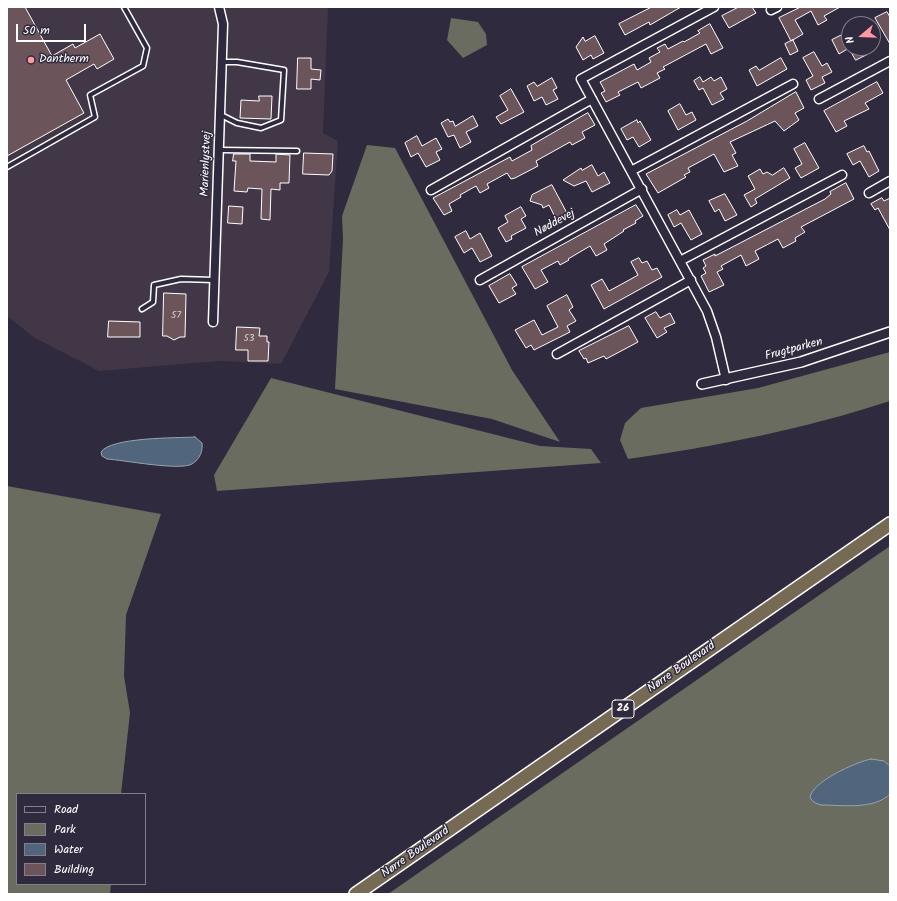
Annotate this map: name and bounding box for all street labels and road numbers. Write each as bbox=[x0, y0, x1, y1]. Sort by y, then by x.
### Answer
street label: Marienlystvej bbox=[199, 131, 215, 197]
street label: Nøddevej bbox=[532, 207, 578, 241]
street label: Frugtparken bbox=[764, 335, 824, 365]
street label: Nørre Boulevard bbox=[645, 639, 719, 697]
road number: 26 bbox=[612, 700, 634, 718]
street label: Nørre Boulevard bbox=[379, 824, 453, 882]

